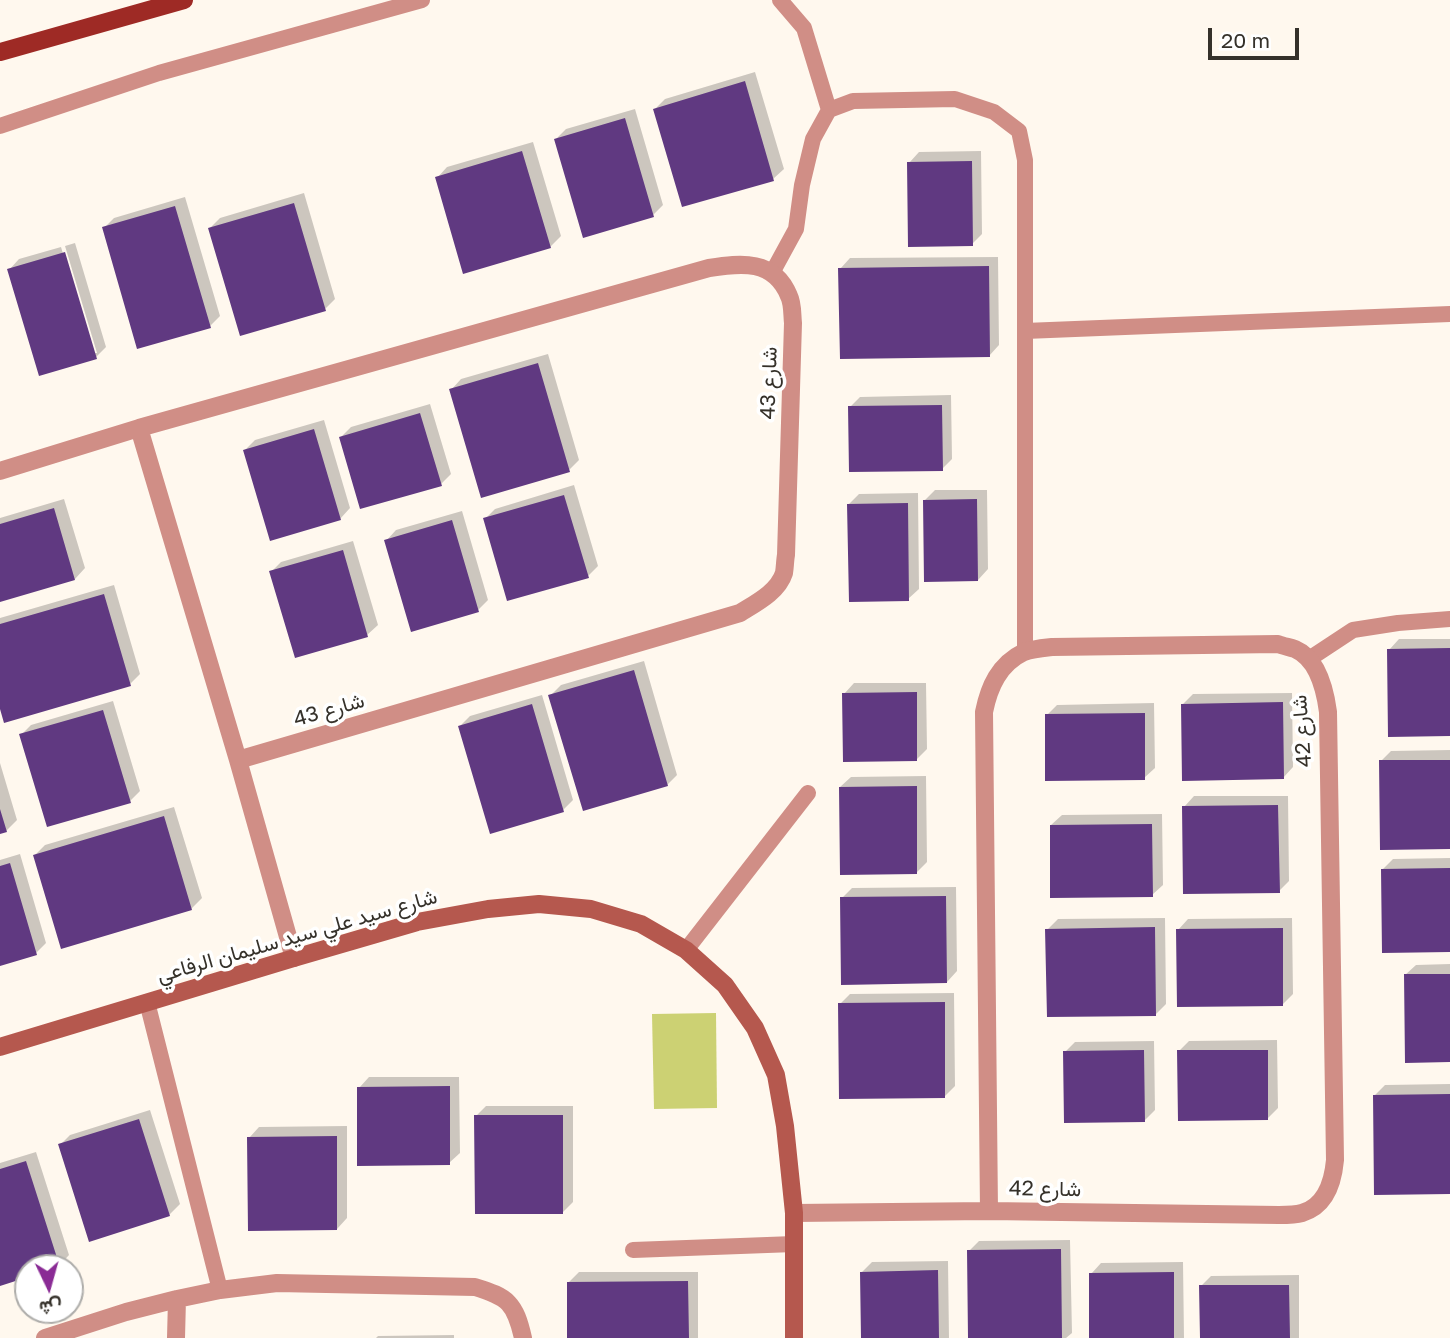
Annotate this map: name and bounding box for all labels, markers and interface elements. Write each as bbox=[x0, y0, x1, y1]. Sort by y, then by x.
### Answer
scale bar bbox=[1212, 14, 1303, 58]
text: 20 m bbox=[1221, 27, 1270, 53]
street label: شارع 43 bbox=[755, 346, 783, 420]
street label: شارع 43 bbox=[291, 688, 367, 732]
street label: شارع 42 bbox=[1287, 694, 1317, 768]
street label: شارع سيد علي سيد سليمان الرفاعي bbox=[154, 884, 440, 988]
street label: شارع 42 bbox=[1009, 1176, 1081, 1202]
north arrow bbox=[14, 1254, 84, 1324]
text: ش bbox=[38, 1296, 63, 1321]

